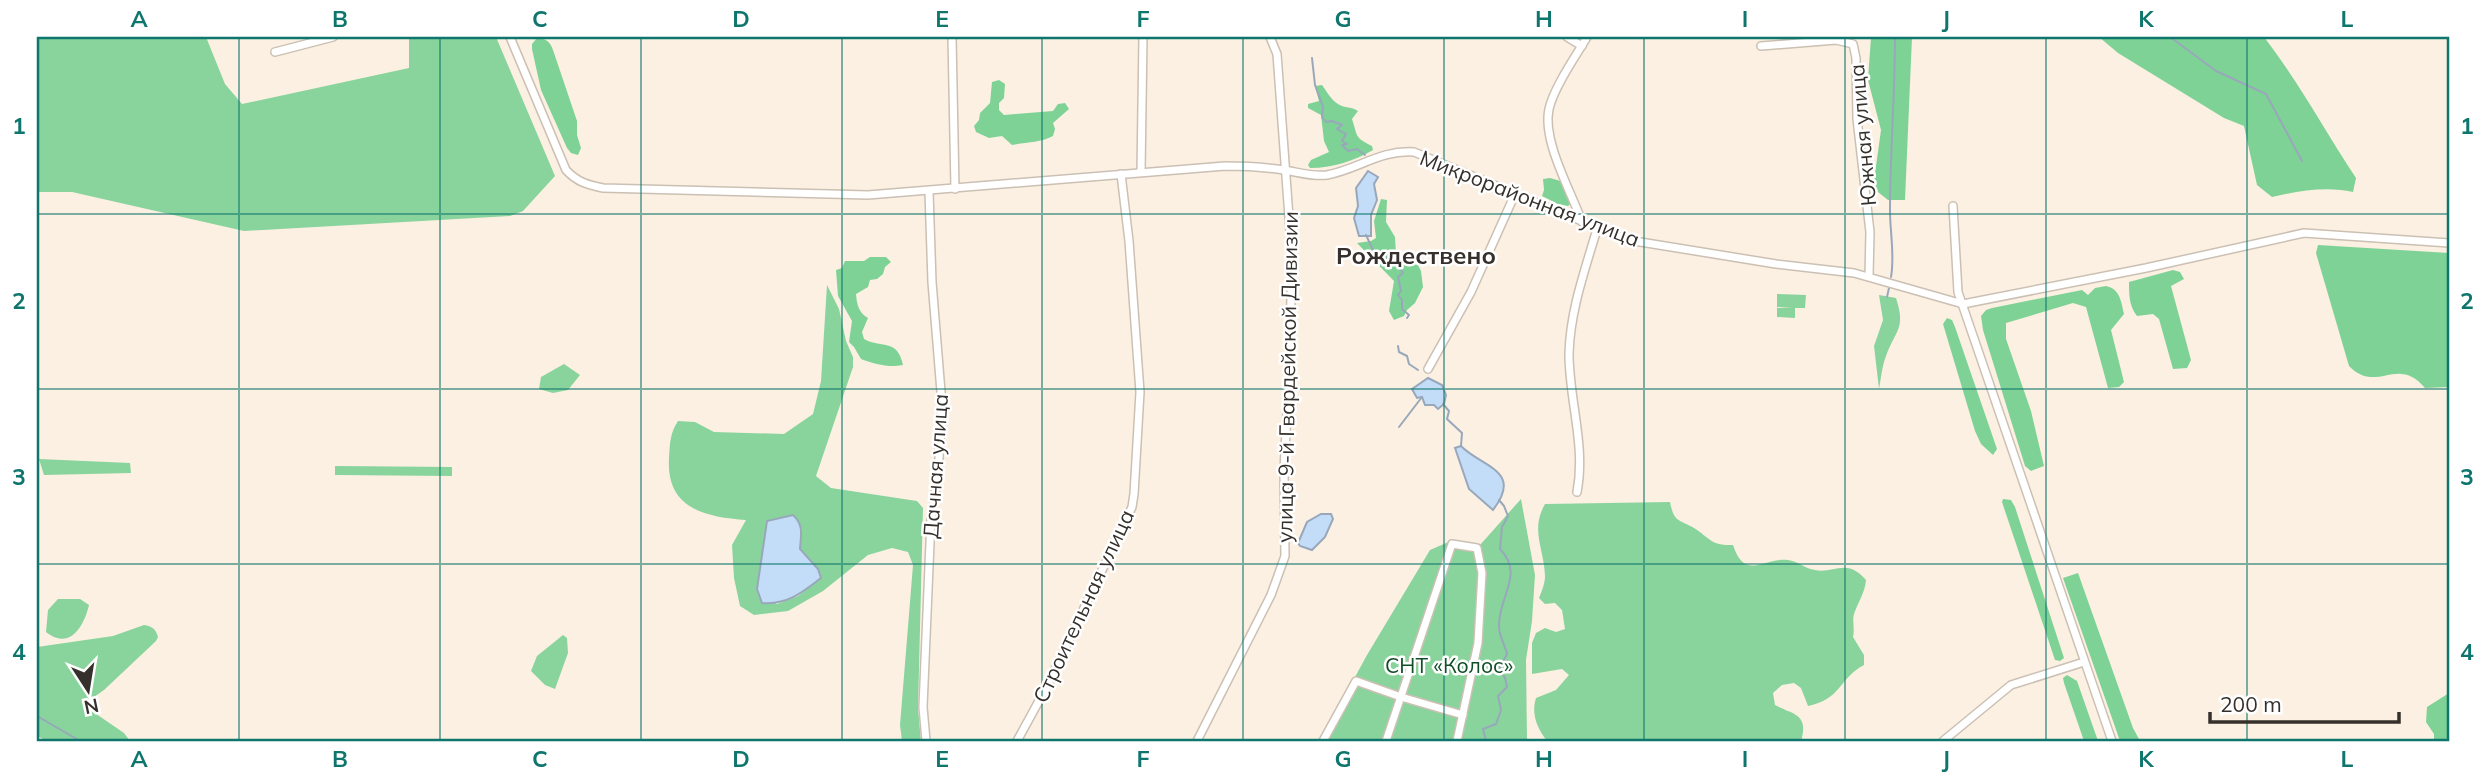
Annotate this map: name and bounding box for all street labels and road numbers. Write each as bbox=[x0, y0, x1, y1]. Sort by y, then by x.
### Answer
street label: Южная улица bbox=[1843, 63, 1881, 207]
street label: Микрорайонная улица bbox=[1416, 144, 1644, 252]
street label: улица 9-й Гвардейской Дивизии bbox=[1271, 211, 1303, 543]
street label: Дачная улица bbox=[917, 393, 953, 539]
street label: Строительная улица bbox=[1027, 505, 1139, 707]

